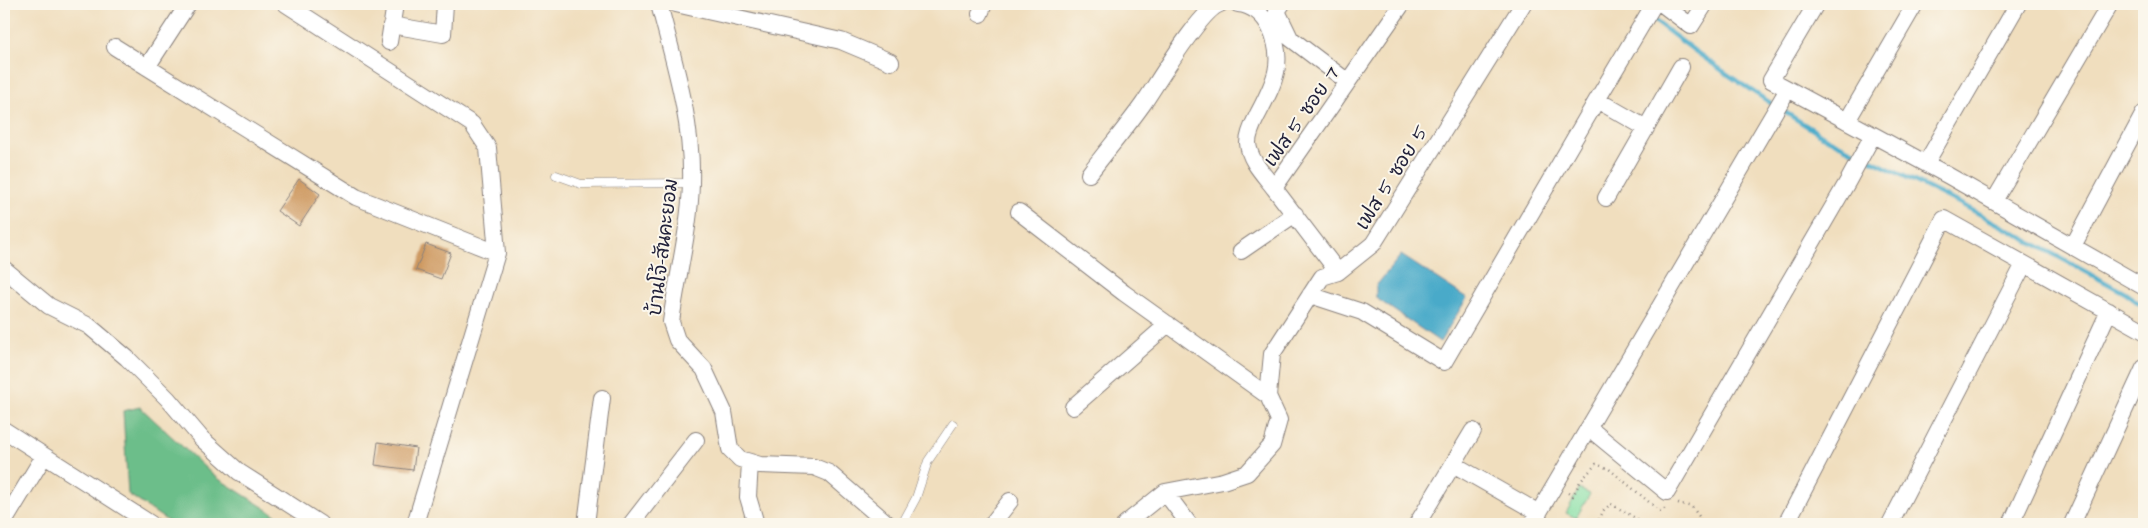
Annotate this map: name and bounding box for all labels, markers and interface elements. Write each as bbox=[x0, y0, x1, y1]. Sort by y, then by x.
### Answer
street label: เฟส 5 ซอย 7 bbox=[1258, 61, 1347, 172]
street label: เฟส 5 ซอย 5 bbox=[1349, 120, 1435, 235]
street label: บ้านโจ้-สันคะยอม bbox=[642, 177, 685, 317]

